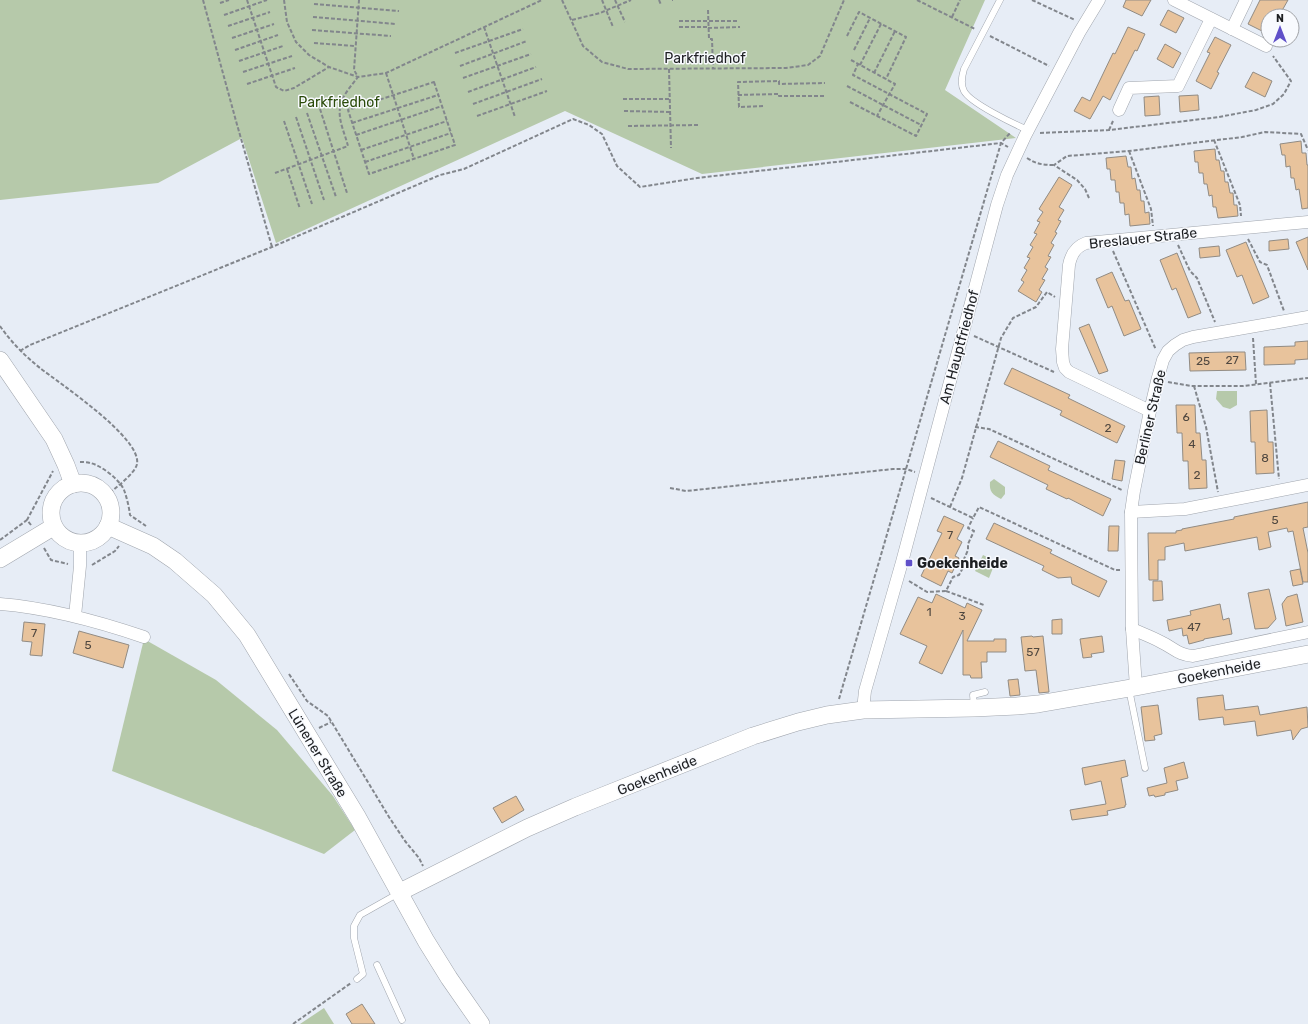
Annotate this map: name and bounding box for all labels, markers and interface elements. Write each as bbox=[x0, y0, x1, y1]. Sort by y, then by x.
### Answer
north arrow bbox=[1260, 8, 1300, 48]
text: N bbox=[1276, 12, 1284, 25]
street label: Parkfriedhof bbox=[664, 50, 746, 67]
park label: Parkfriedhof bbox=[298, 94, 380, 111]
street label: Breslauer Straße bbox=[1088, 224, 1198, 253]
street label: Am Hauptfriedhof bbox=[936, 288, 983, 406]
house number: 27 bbox=[1225, 353, 1239, 367]
house number: 25 bbox=[1196, 354, 1210, 368]
street label: Berliner Straße bbox=[1131, 368, 1170, 466]
house number: 6 bbox=[1182, 410, 1190, 424]
house number: 2 bbox=[1104, 421, 1112, 435]
house number: 4 bbox=[1188, 437, 1196, 451]
house number: 8 bbox=[1261, 451, 1269, 465]
house number: 2 bbox=[1193, 468, 1201, 482]
house number: 5 bbox=[1271, 513, 1279, 527]
house number: 7 bbox=[947, 528, 953, 542]
place label: Goekenheide bbox=[917, 555, 1008, 572]
marker: Goekenheide bbox=[904, 558, 914, 568]
house number: 1 bbox=[926, 605, 932, 619]
house number: 3 bbox=[958, 609, 966, 623]
house number: 47 bbox=[1187, 620, 1201, 634]
house number: 7 bbox=[31, 626, 37, 640]
house number: 5 bbox=[84, 638, 92, 652]
house number: 57 bbox=[1026, 645, 1040, 659]
street label: Goekenheide bbox=[1176, 655, 1262, 688]
street label: Lünener Straße bbox=[284, 706, 351, 801]
street label: Goekenheide bbox=[615, 752, 700, 799]

